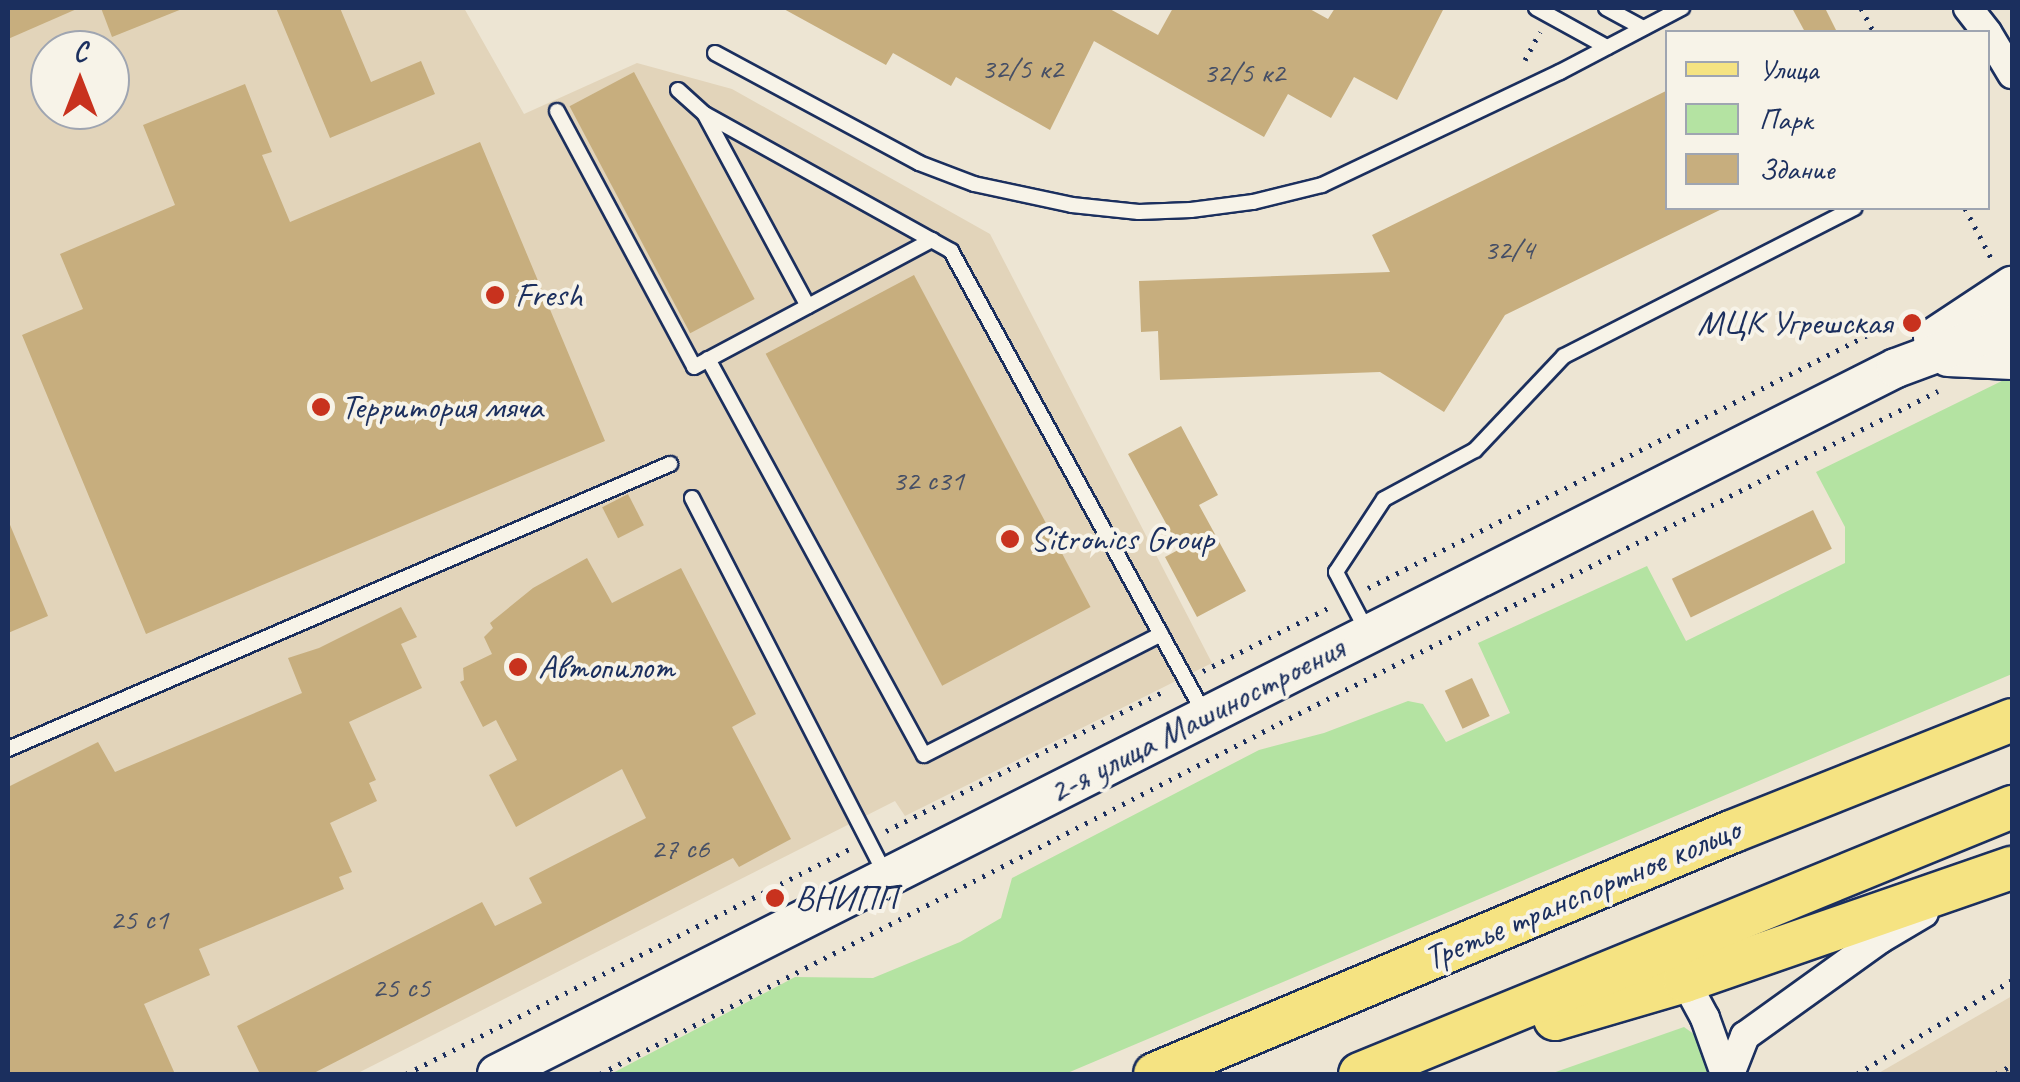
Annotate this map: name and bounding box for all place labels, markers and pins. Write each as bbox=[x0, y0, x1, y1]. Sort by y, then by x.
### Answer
place label: Fresh bbox=[515, 274, 582, 316]
marker: Fresh bbox=[484, 284, 506, 306]
place label: МЦК Угрешская bbox=[1697, 302, 1892, 344]
marker: МЦК Угрешская bbox=[1901, 312, 1923, 334]
place label: Территория мяча bbox=[341, 386, 541, 428]
marker: Территория мяча bbox=[310, 396, 332, 418]
place label: Sitronics Group bbox=[1030, 518, 1214, 560]
marker: Sitronics Group bbox=[999, 528, 1021, 550]
place label: Автопилот bbox=[538, 646, 674, 688]
marker: Автопилот bbox=[507, 656, 529, 678]
place label: ВНИПП bbox=[795, 877, 897, 919]
marker: ВНИПП bbox=[764, 887, 786, 909]

